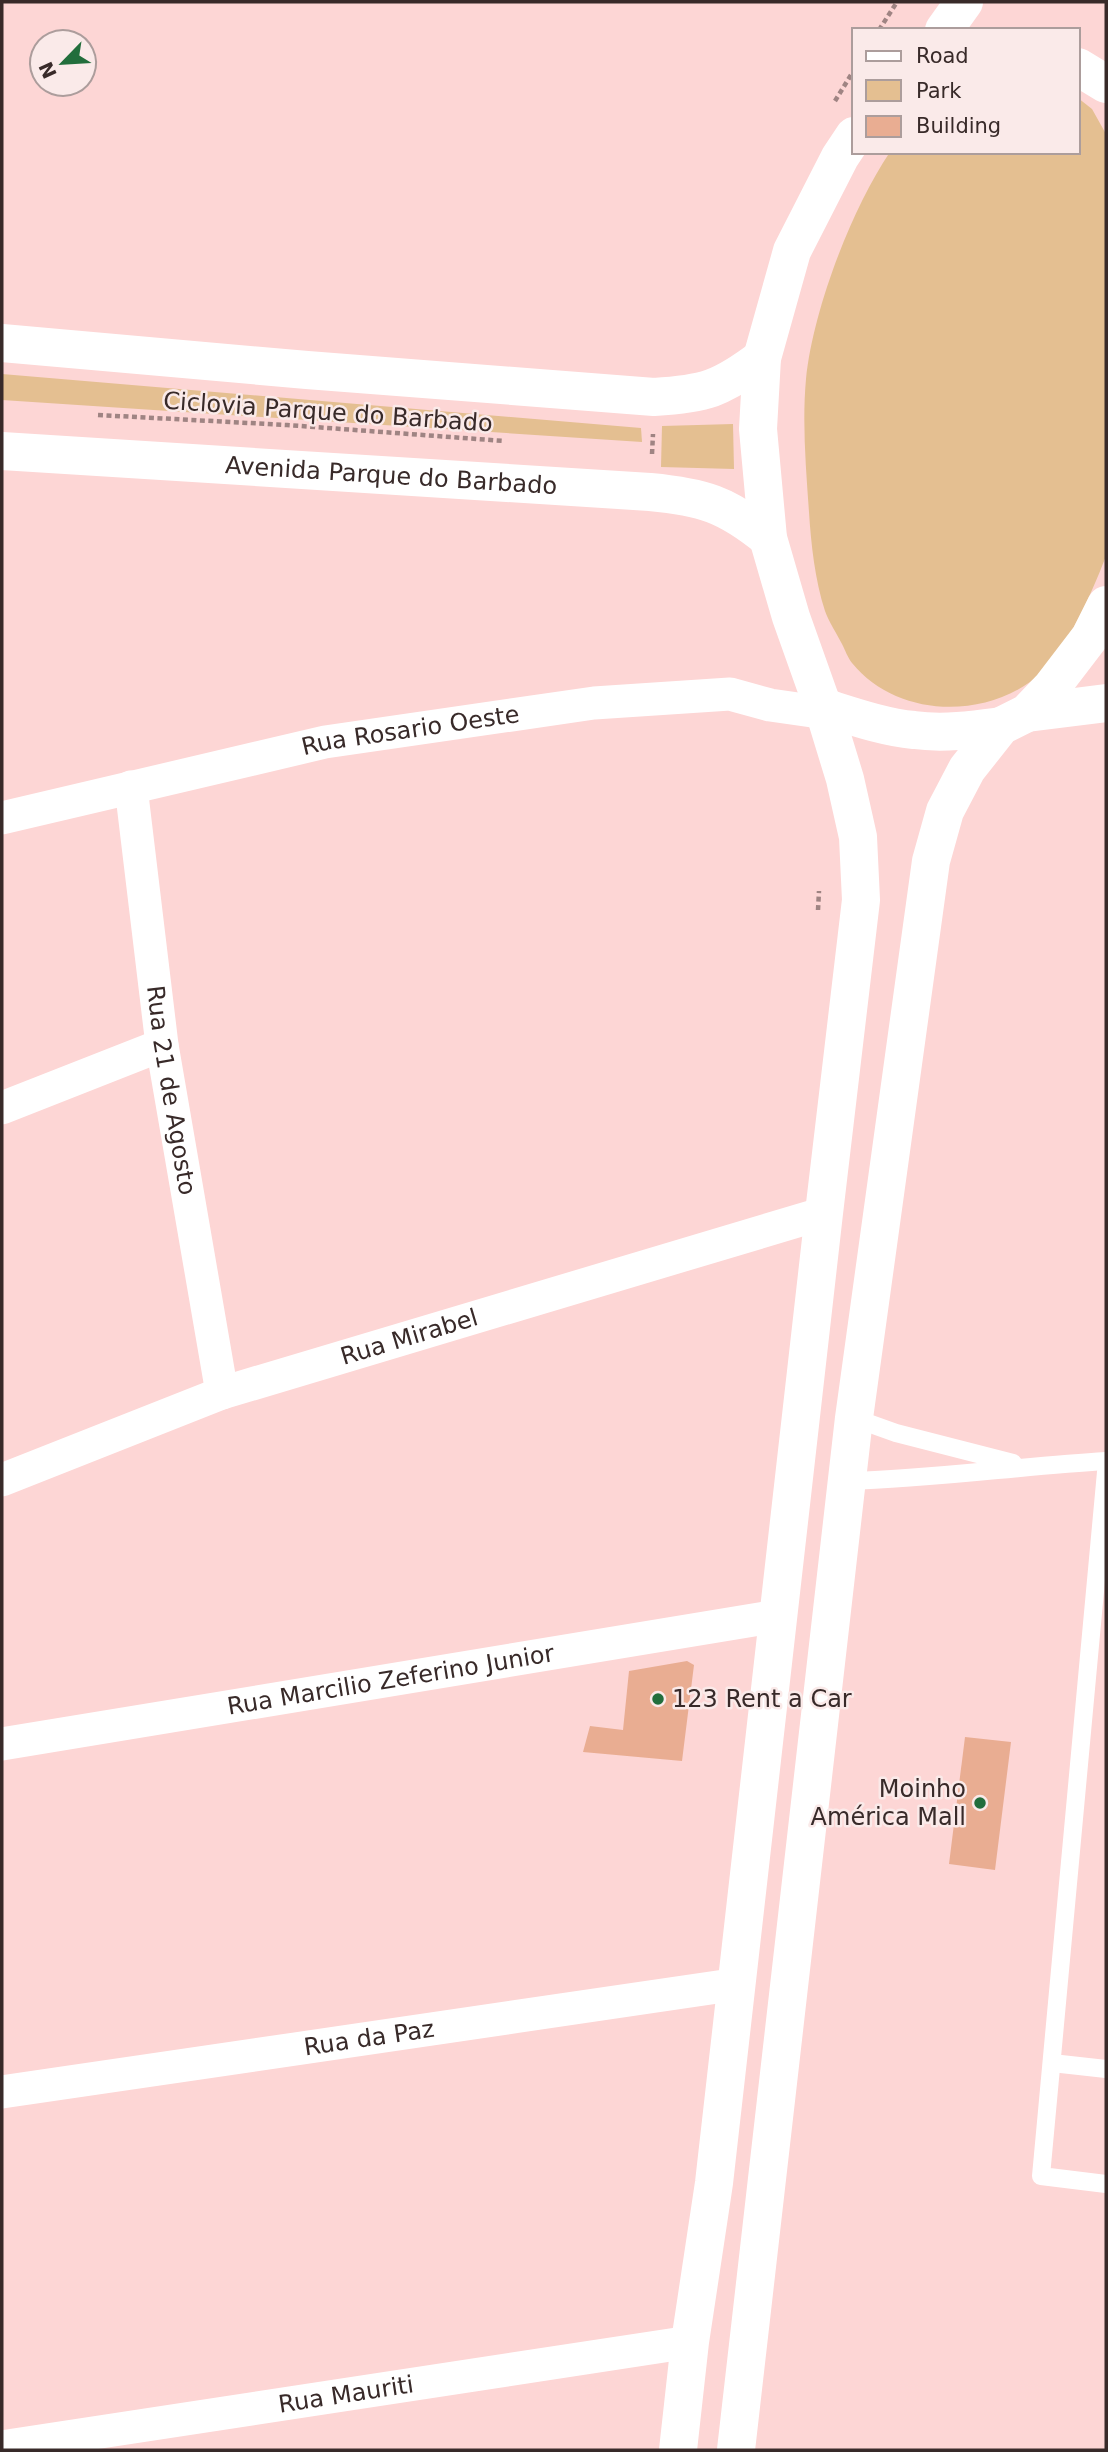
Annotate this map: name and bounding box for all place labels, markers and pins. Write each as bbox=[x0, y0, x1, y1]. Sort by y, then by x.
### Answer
place label: 123 Rent a Car bbox=[672, 1685, 852, 1713]
marker: 123 Rent a Car bbox=[650, 1691, 666, 1707]
place label: Moinho América Mall bbox=[811, 1775, 966, 1831]
marker: Moinho América Mall bbox=[972, 1795, 988, 1811]

